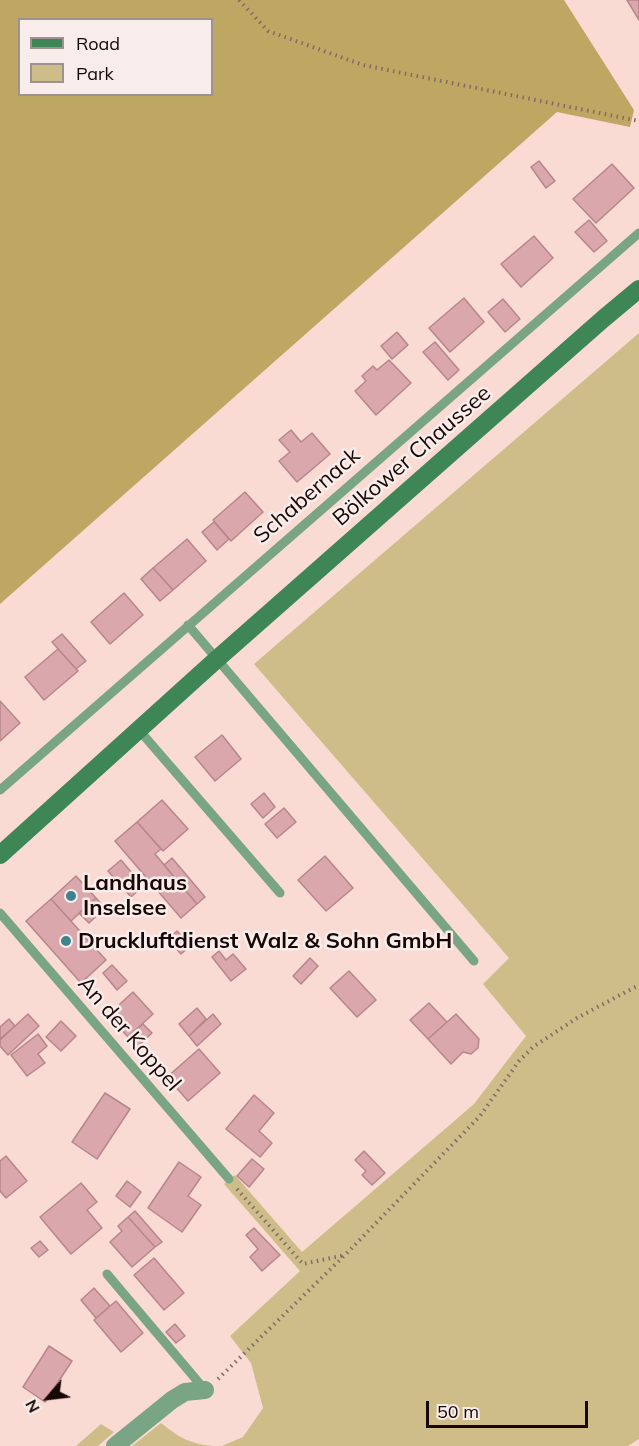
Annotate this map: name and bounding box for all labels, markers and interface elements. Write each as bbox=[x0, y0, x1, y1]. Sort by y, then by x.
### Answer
legend bbox=[18, 18, 213, 96]
text: Road bbox=[76, 32, 120, 55]
text: Park bbox=[76, 62, 114, 85]
street label: Bölkower Chaussee bbox=[328, 380, 496, 532]
street label: Schabernack bbox=[248, 443, 366, 549]
place label: Landhaus Inselsee bbox=[83, 870, 187, 921]
marker: Landhaus Inselsee bbox=[64, 889, 78, 903]
place label: Druckluftdienst Walz & Sohn GmbH bbox=[78, 928, 452, 954]
marker: Druckluftdienst Walz & Sohn GmbH bbox=[59, 934, 73, 948]
street label: An der Koppel bbox=[72, 971, 186, 1097]
north arrow bbox=[18, 1368, 78, 1428]
scale bar bbox=[429, 1389, 591, 1427]
text: N bbox=[20, 1396, 44, 1416]
text: 50 m bbox=[437, 1400, 479, 1423]

